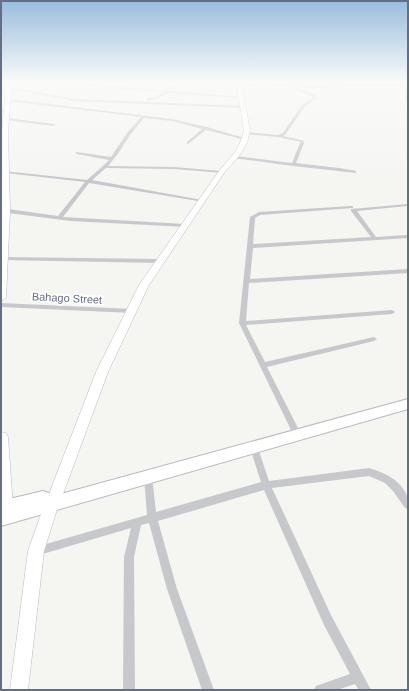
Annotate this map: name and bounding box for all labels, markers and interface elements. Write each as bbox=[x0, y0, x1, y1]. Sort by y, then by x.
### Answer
street label: Bahago Street bbox=[32, 290, 102, 306]

